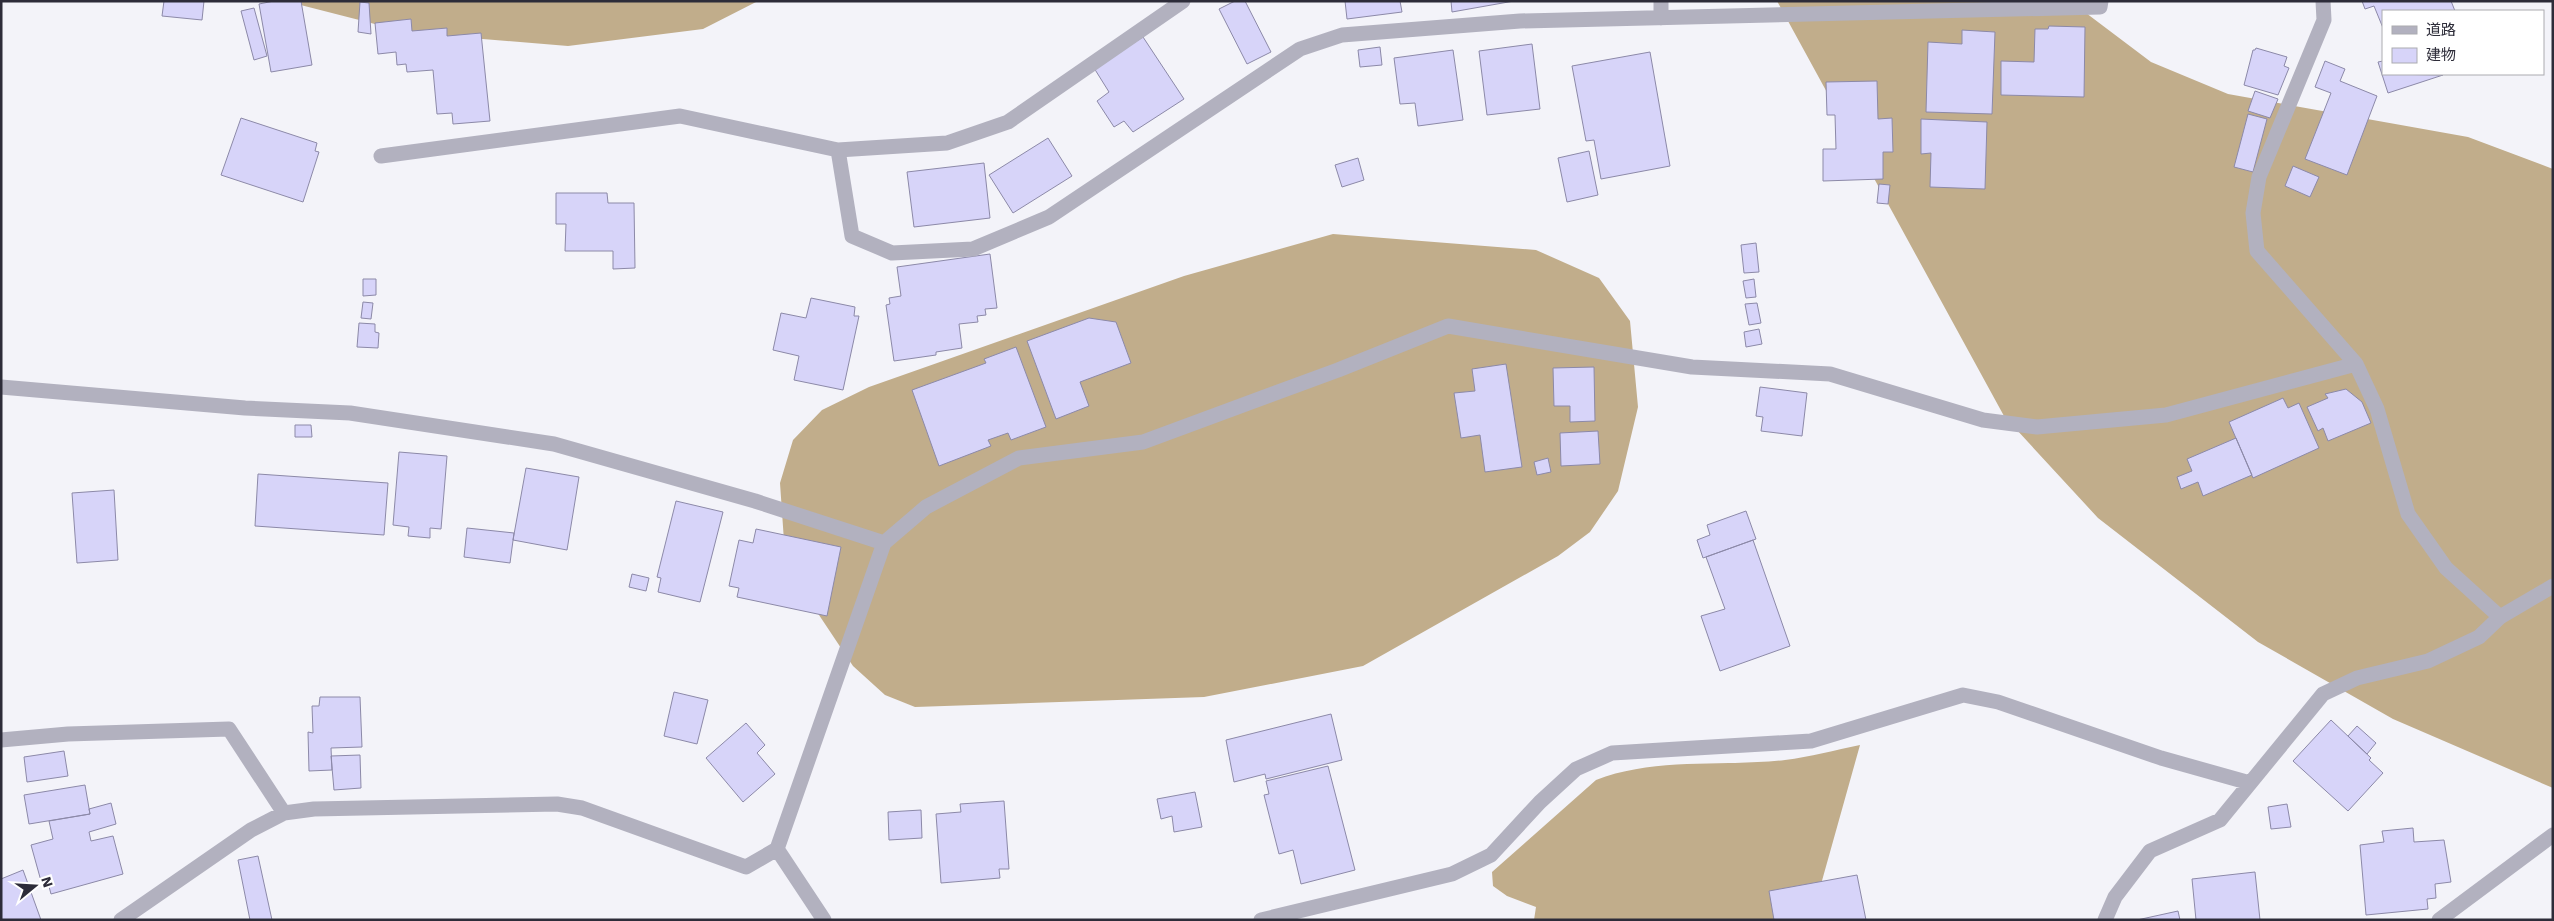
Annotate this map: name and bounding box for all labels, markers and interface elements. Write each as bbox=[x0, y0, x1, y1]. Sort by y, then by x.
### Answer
legend bbox=[2382, 10, 2544, 75]
text: 道路 bbox=[2426, 21, 2456, 39]
text: 建物 bbox=[2426, 46, 2456, 64]
north arrow bbox=[10, 861, 60, 911]
text: N bbox=[38, 875, 57, 889]

